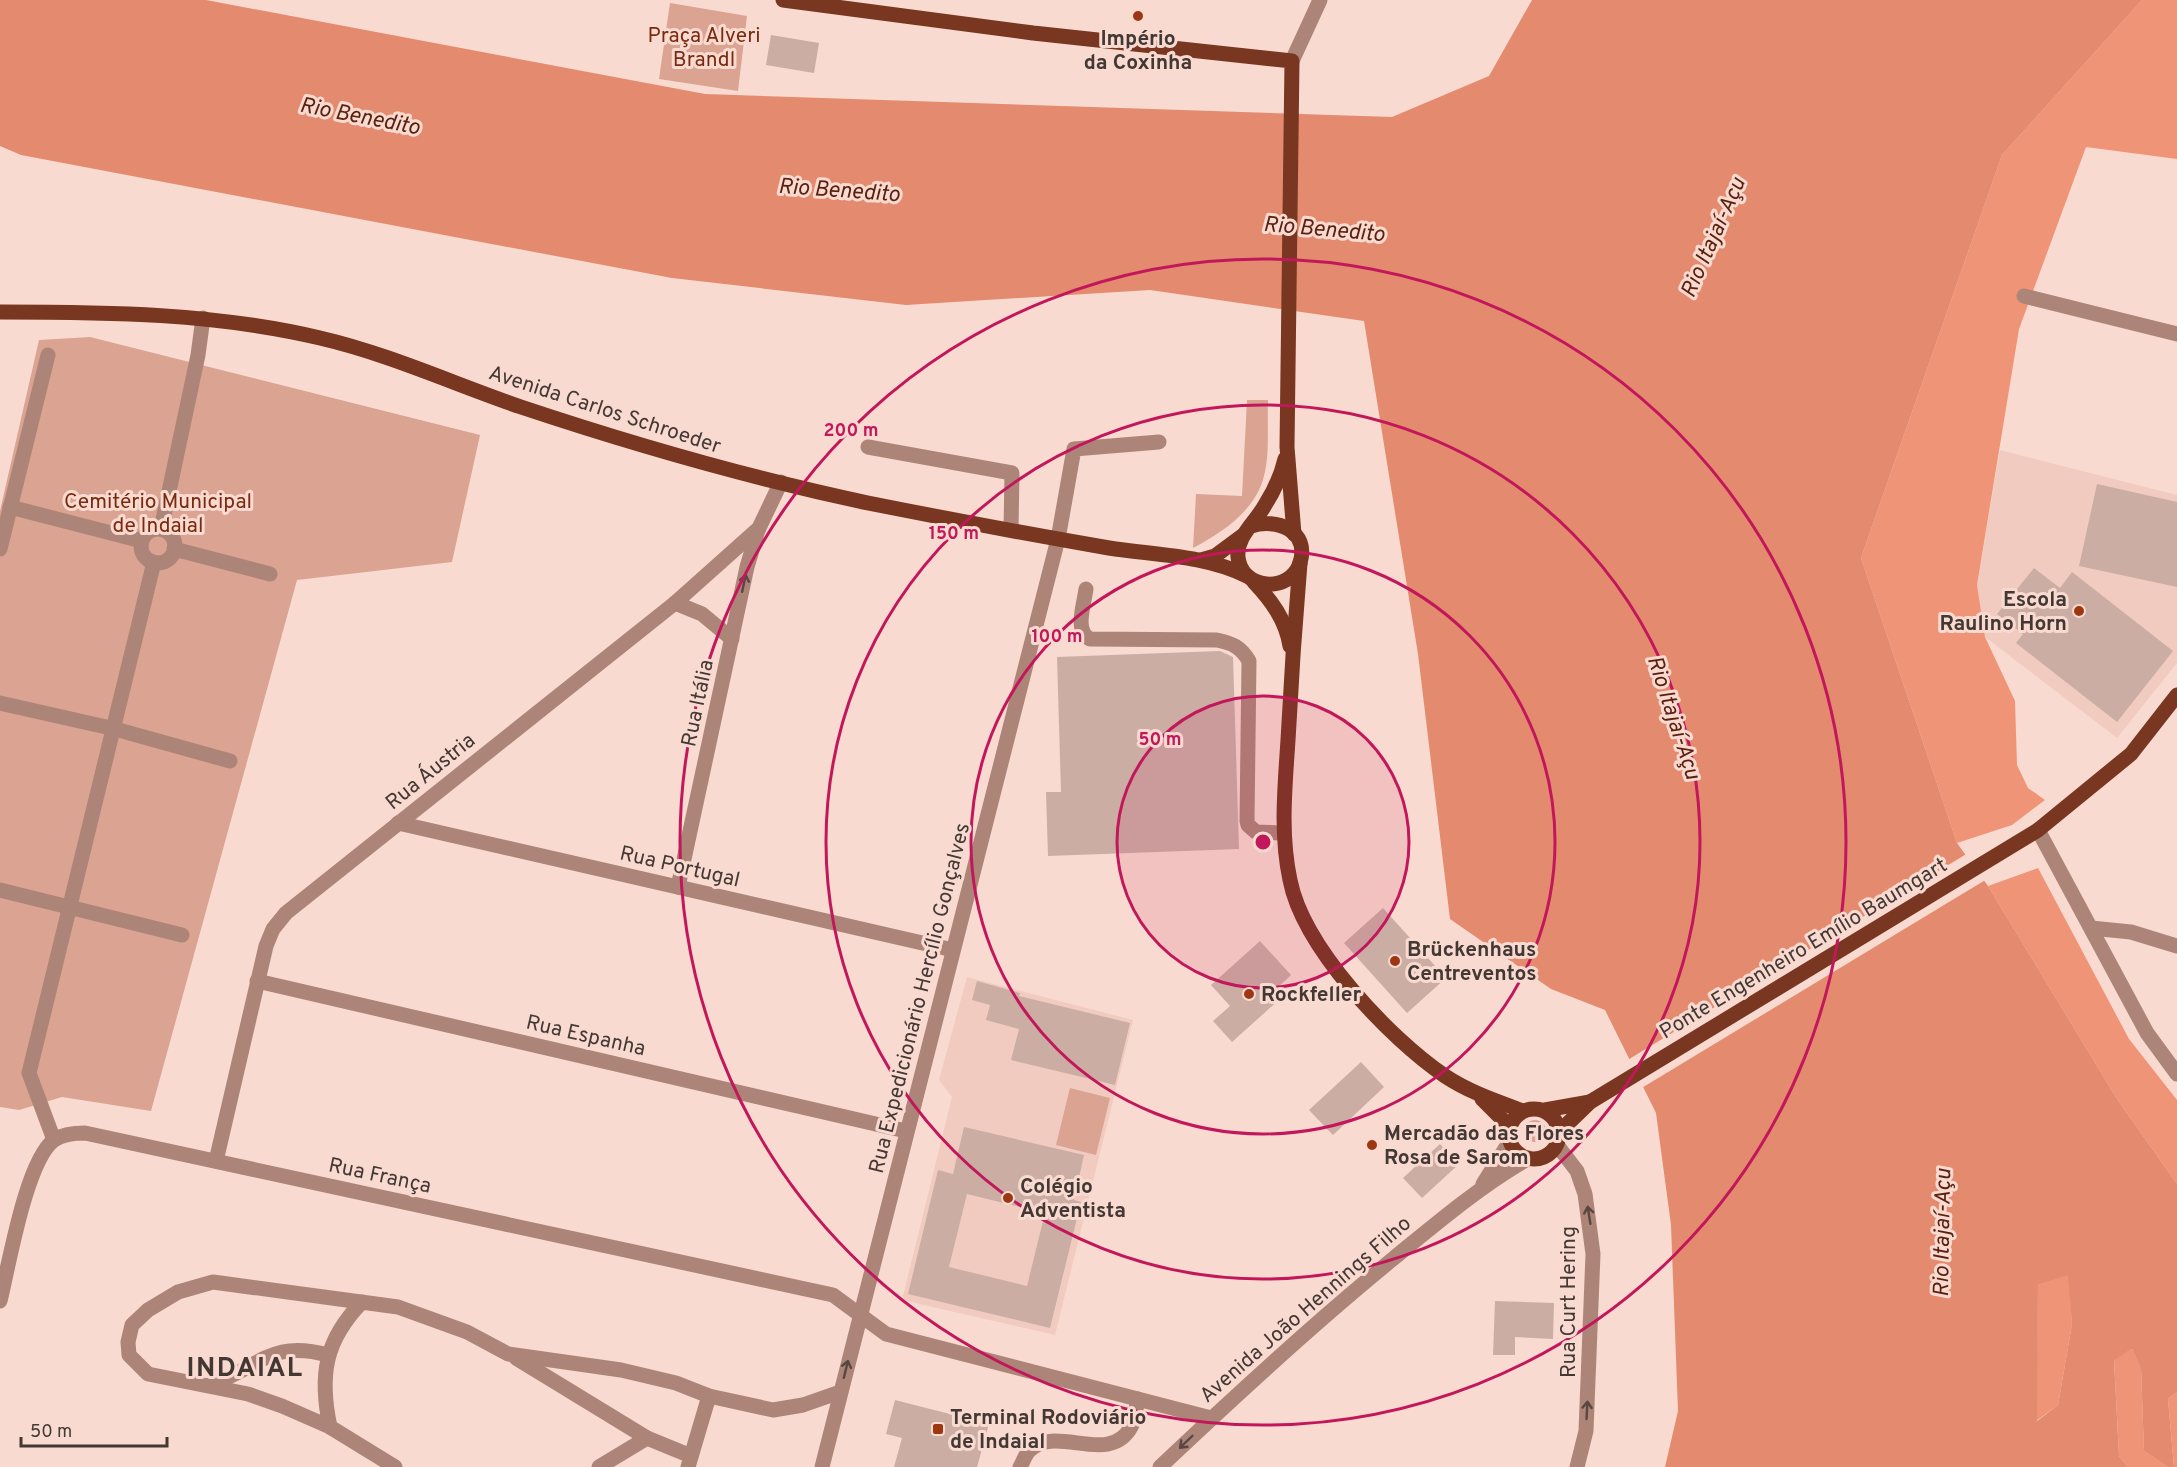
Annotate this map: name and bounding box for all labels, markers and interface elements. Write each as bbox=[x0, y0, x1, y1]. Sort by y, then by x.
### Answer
marker: Império da Coxinha bbox=[1131, 9, 1145, 23]
park label: Praça Alveri Brandl bbox=[647, 23, 761, 74]
place label: Império da Coxinha bbox=[1084, 26, 1192, 77]
water label: Rio Benedito bbox=[297, 93, 422, 142]
water label: Rio Itajaí-Açu bbox=[1676, 173, 1753, 302]
water label: Rio Benedito bbox=[777, 174, 901, 209]
water label: Rio Benedito bbox=[1262, 212, 1386, 249]
street label: Avenida Carlos Schroeder bbox=[485, 360, 724, 461]
text: 200 m bbox=[823, 420, 879, 443]
park label: Cemitério Municipal de Indaial bbox=[64, 489, 252, 540]
text: 150 m bbox=[929, 523, 979, 546]
one-way arrow bbox=[739, 574, 750, 594]
place label: Escola Raulino Horn bbox=[1939, 587, 2067, 638]
marker: Escola Raulino Horn bbox=[2072, 604, 2086, 618]
text: 100 m bbox=[1031, 626, 1083, 649]
water label: Rio Itajaí-Açu bbox=[1640, 653, 1706, 784]
street label: Rua Itália bbox=[676, 657, 721, 749]
street label: Rua Áustria bbox=[380, 727, 481, 817]
text: 50 m bbox=[1138, 729, 1182, 752]
street label: Rua Expedicionário Hercílio Gonçalves bbox=[864, 820, 977, 1176]
centre of rings bbox=[1253, 832, 1273, 852]
street label: Rua Portugal bbox=[617, 841, 742, 894]
street label: Ponte Engenheiro Emílio Baumgart bbox=[1655, 852, 1953, 1046]
place label: Brückenhaus Centreventos bbox=[1407, 937, 1537, 988]
marker: Brückenhaus Centreventos bbox=[1388, 954, 1402, 968]
place label: Rockfeller bbox=[1261, 982, 1362, 1009]
marker: Rockfeller bbox=[1242, 987, 1256, 1001]
street label: Rua Espanha bbox=[523, 1010, 648, 1063]
place label: Mercadão das Flores Rosa de Sarom bbox=[1384, 1121, 1584, 1172]
marker: Mercadão das Flores Rosa de Sarom bbox=[1365, 1138, 1379, 1152]
street label: Rua França bbox=[326, 1152, 434, 1201]
water label: Rio Itajaí-Açu bbox=[1929, 1168, 1958, 1298]
place label: Colégio Adventista bbox=[1020, 1174, 1126, 1225]
marker: Colégio Adventista bbox=[1001, 1191, 1015, 1205]
one-way arrow bbox=[1583, 1206, 1594, 1225]
street label: Avenida João Hennings Filho bbox=[1195, 1211, 1417, 1410]
street label: Rua Curt Hering bbox=[1556, 1226, 1583, 1378]
district label: INDAIAL bbox=[186, 1352, 304, 1386]
one-way arrow bbox=[840, 1360, 852, 1379]
one-way arrow bbox=[1582, 1400, 1593, 1420]
place label: Terminal Rodoviário de Indaial bbox=[950, 1405, 1146, 1456]
scale bar bbox=[21, 1410, 166, 1448]
text: 50 m bbox=[30, 1421, 72, 1444]
marker: Terminal Rodoviário de Indaial bbox=[931, 1422, 945, 1436]
one-way arrow bbox=[1178, 1435, 1193, 1450]

